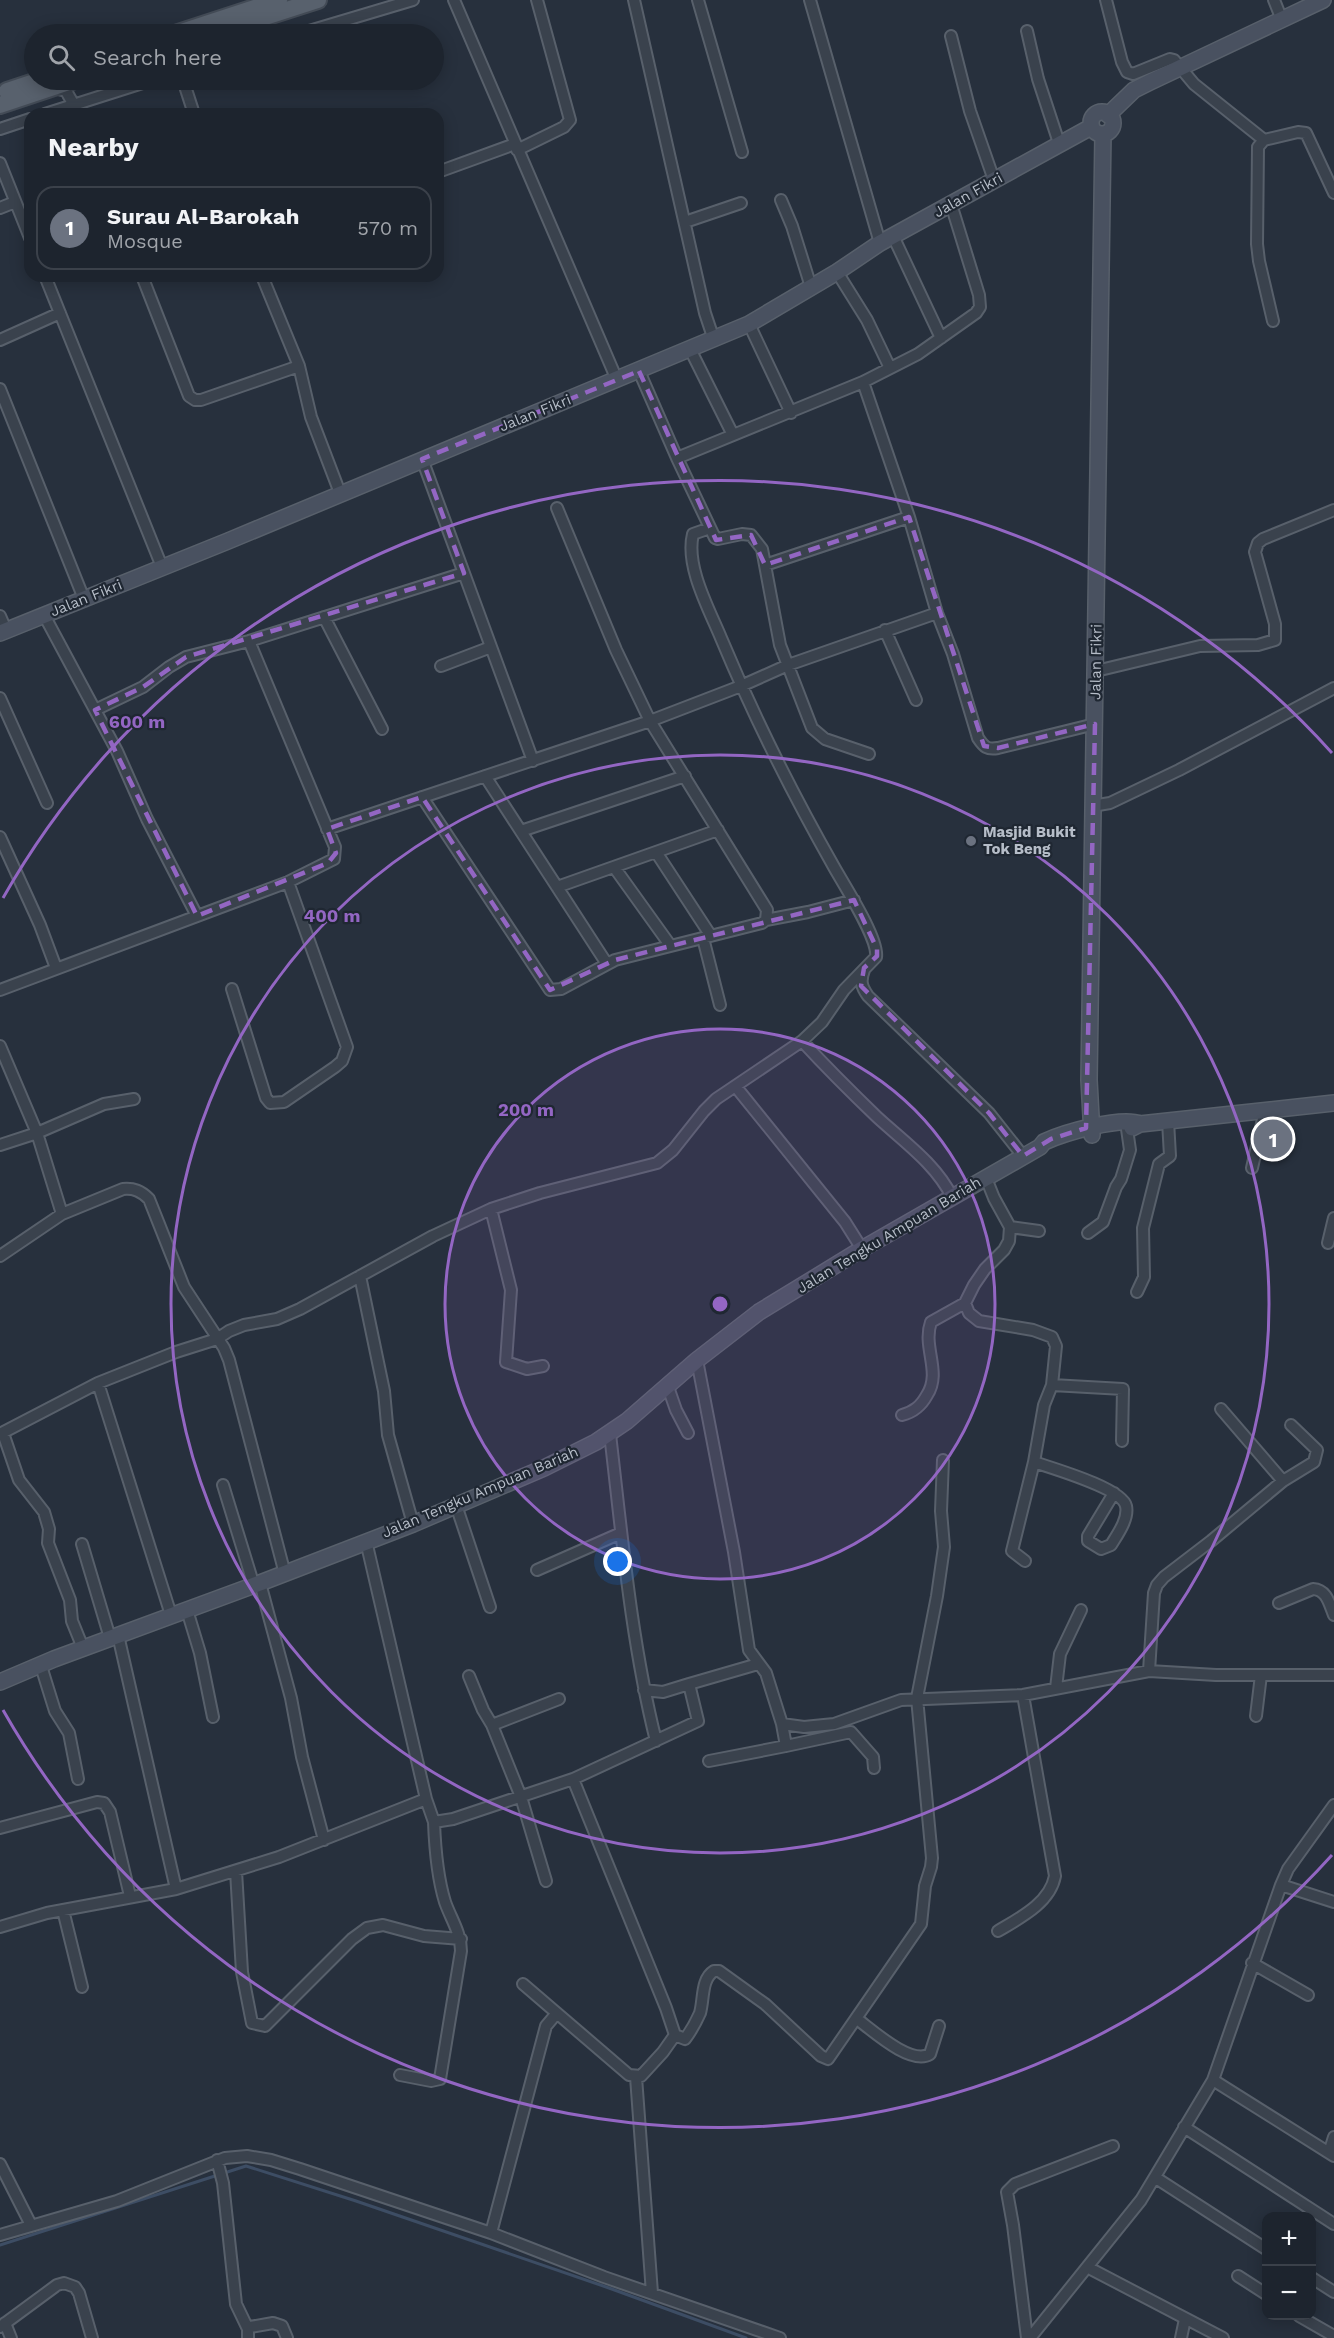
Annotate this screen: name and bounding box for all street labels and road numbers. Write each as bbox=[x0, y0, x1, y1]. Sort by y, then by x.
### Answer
street label: Jalan Fikri bbox=[930, 169, 1006, 221]
street label: Jalan Fikri bbox=[496, 390, 574, 436]
street label: Jalan Fikri bbox=[47, 575, 125, 621]
street label: Jalan Fikri bbox=[1086, 624, 1106, 700]
street label: Jalan Tengku Ampuan Bariah bbox=[794, 1173, 984, 1297]
street label: Jalan Tengku Ampuan Bariah bbox=[379, 1442, 581, 1542]

